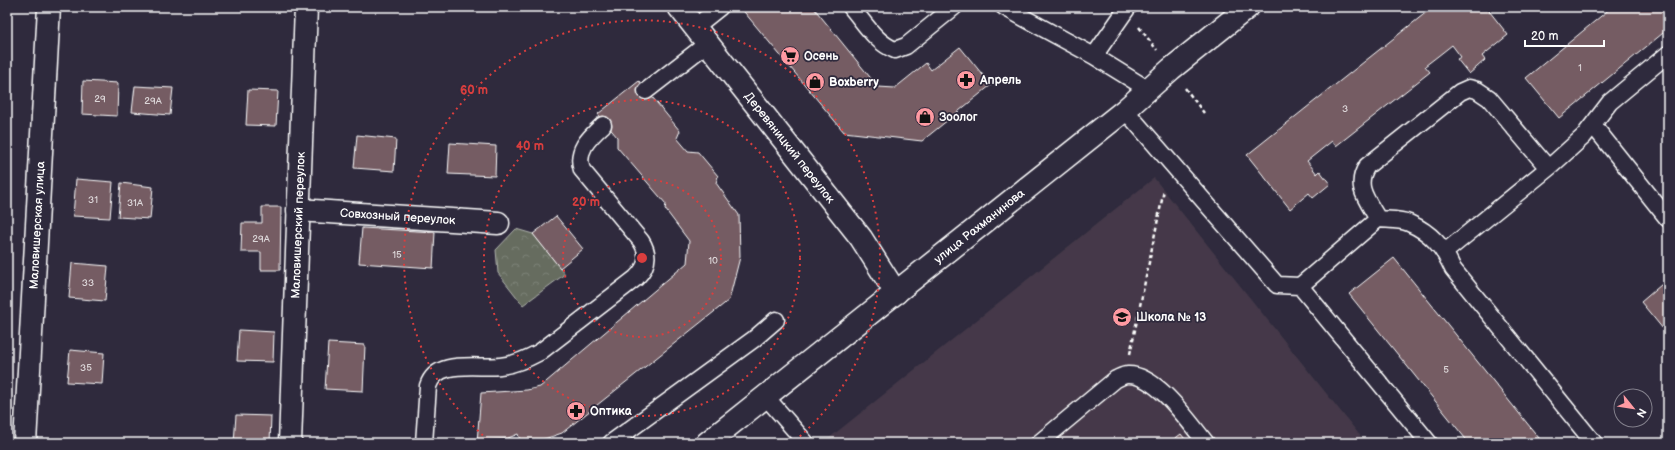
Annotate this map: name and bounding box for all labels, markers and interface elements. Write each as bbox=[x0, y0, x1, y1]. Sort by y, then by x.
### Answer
scale bar bbox=[1525, 22, 1604, 48]
text: 20 m bbox=[1531, 29, 1558, 44]
supermarket icon: Осень bbox=[779, 45, 801, 67]
place label: Осень bbox=[804, 49, 839, 64]
house number: 1 bbox=[1578, 62, 1582, 74]
pharmacy icon: Апрель bbox=[955, 69, 977, 91]
shop icon: Boxberry bbox=[804, 71, 826, 93]
place label: Апрель bbox=[979, 73, 1022, 88]
place label: Boxberry bbox=[829, 75, 879, 90]
text: 60 m bbox=[460, 83, 488, 98]
street label: Деревяницкий переулок bbox=[741, 89, 838, 207]
house number: 29 bbox=[94, 93, 106, 105]
house number: 29А bbox=[144, 95, 163, 107]
house number: 3 bbox=[1342, 103, 1348, 115]
shop icon: Зоолог bbox=[914, 106, 936, 128]
place label: Зоолог bbox=[939, 110, 978, 125]
text: 40 m bbox=[516, 139, 544, 154]
street label: Маловишерский переулок bbox=[288, 151, 309, 299]
street label: Маловишерская улица bbox=[26, 161, 48, 290]
street label: улица Рахманинова bbox=[931, 186, 1028, 267]
house number: 31 bbox=[88, 194, 98, 206]
text: 20 m bbox=[572, 195, 600, 210]
house number: 31А bbox=[127, 197, 144, 209]
street label: Совхозный переулок bbox=[340, 206, 457, 228]
house number: 29А bbox=[252, 233, 271, 245]
house number: 15 bbox=[392, 249, 402, 261]
centre of rings bbox=[635, 251, 649, 265]
house number: 10 bbox=[708, 255, 718, 267]
house number: 33 bbox=[82, 277, 94, 289]
school or university icon: Школа № 13 bbox=[1111, 306, 1133, 328]
place label: Школа № 13 bbox=[1136, 310, 1206, 325]
house number: 35 bbox=[80, 362, 92, 374]
house number: 5 bbox=[1443, 364, 1449, 376]
north arrow bbox=[1613, 388, 1653, 428]
pharmacy icon: Оптика bbox=[565, 400, 587, 422]
place label: Оптика bbox=[590, 404, 633, 419]
text: N bbox=[1634, 406, 1649, 420]

